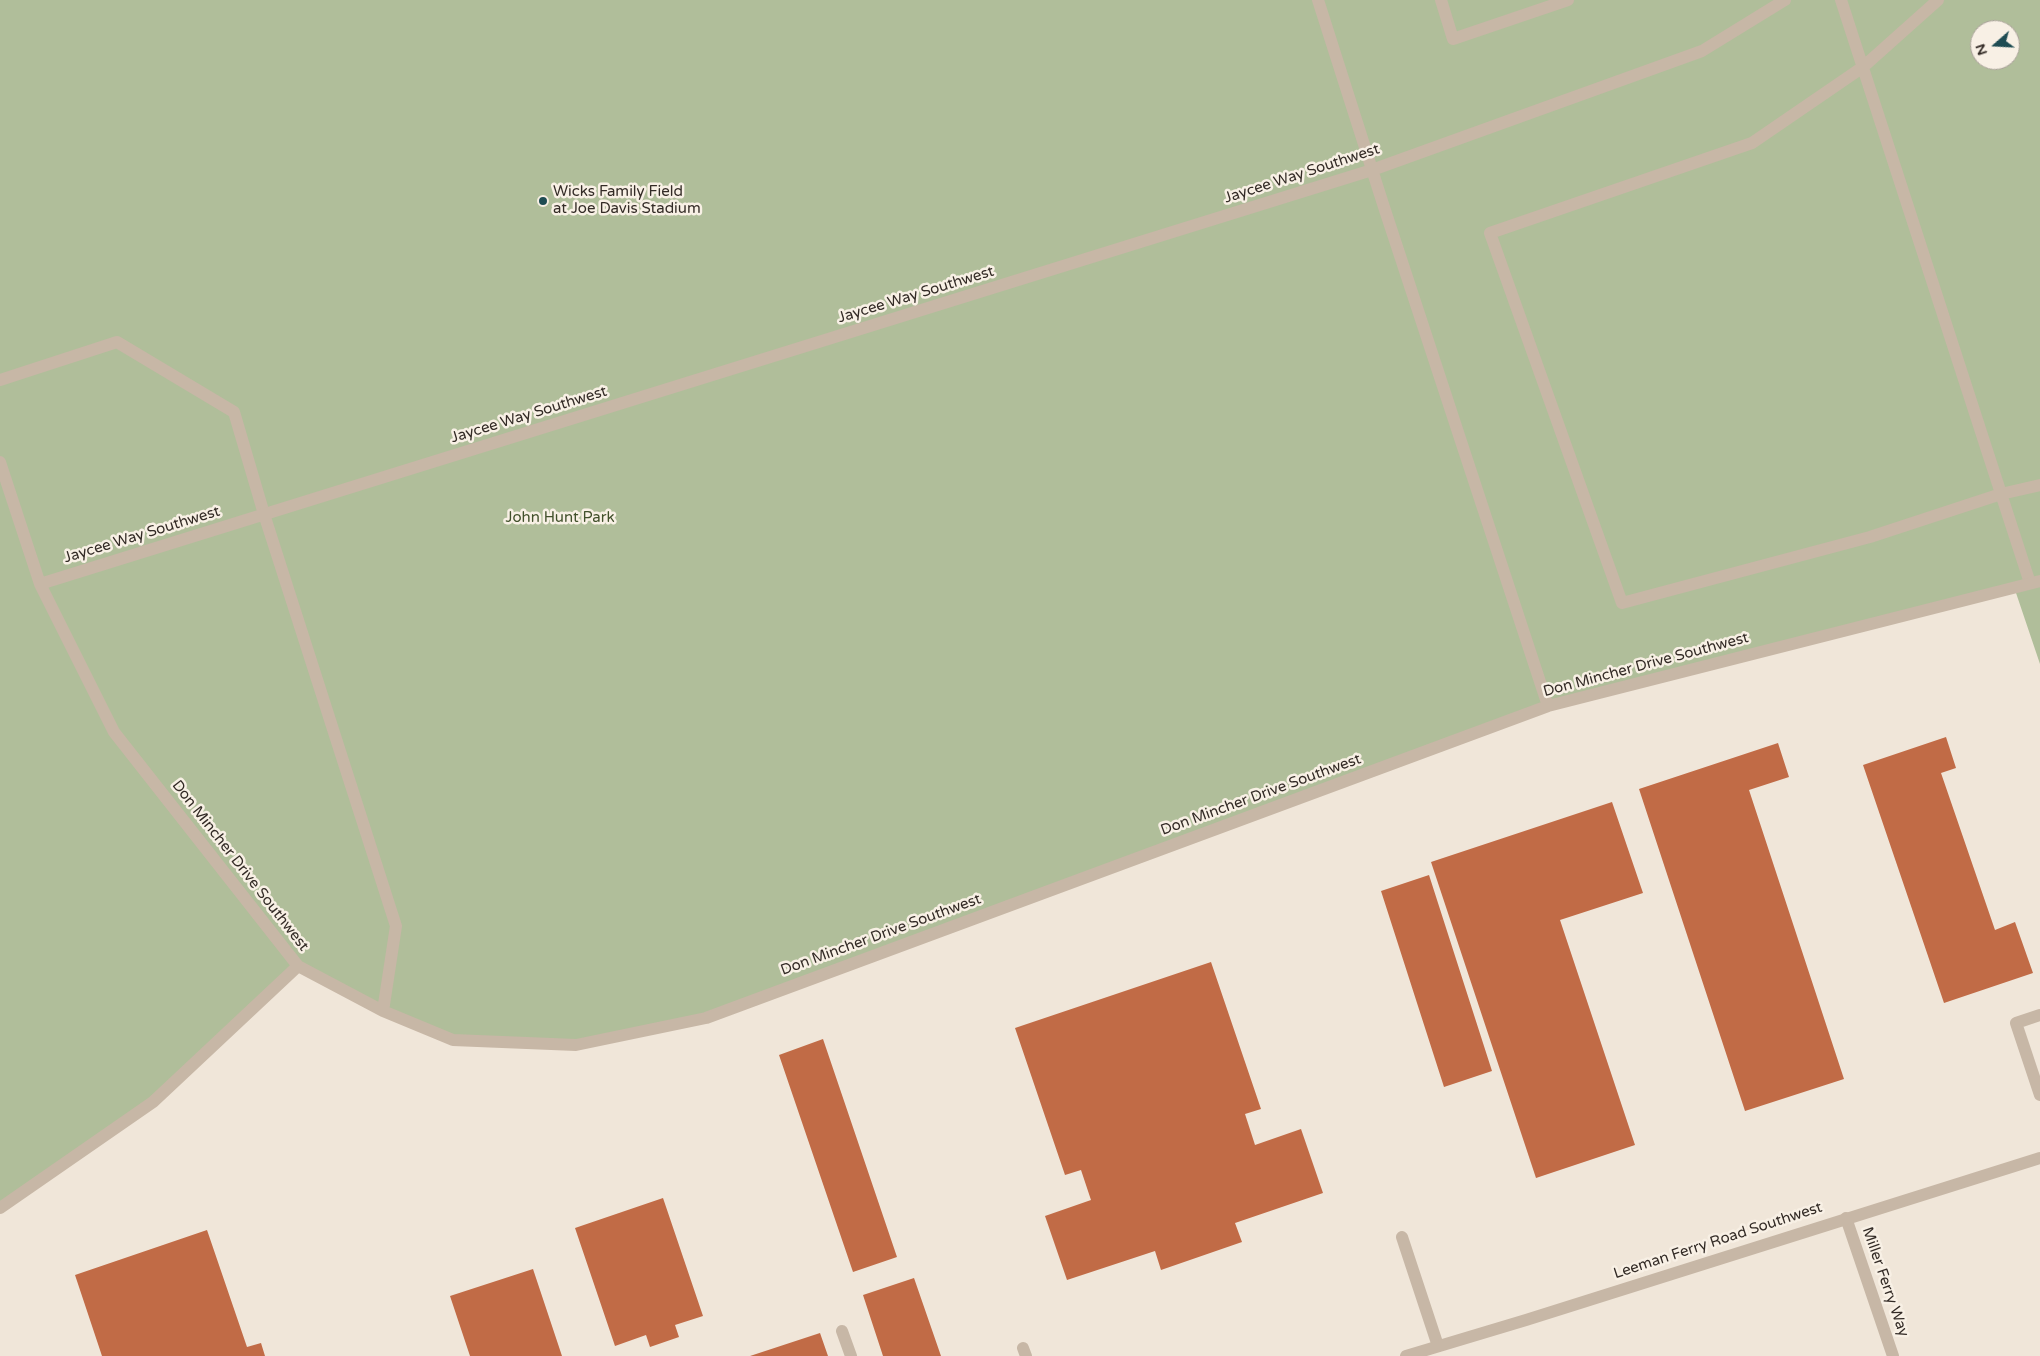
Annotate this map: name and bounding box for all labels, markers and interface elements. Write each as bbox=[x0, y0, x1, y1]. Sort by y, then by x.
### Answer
north arrow bbox=[1970, 20, 2020, 70]
text: N bbox=[1971, 42, 1991, 58]
street label: Jaycee Way Southwest bbox=[1222, 140, 1382, 208]
place label: Wicks Family Field at Joe Davis Stadium bbox=[553, 183, 701, 218]
marker: Wicks Family Field at Joe Davis Stadium bbox=[537, 195, 549, 207]
street label: Jaycee Way Southwest bbox=[836, 263, 996, 327]
street label: Jaycee Way Southwest bbox=[449, 383, 609, 447]
street label: Jaycee Way Southwest bbox=[62, 503, 222, 567]
park label: John Hunt Park bbox=[505, 509, 615, 527]
street label: Don Mincher Drive Southwest bbox=[1541, 629, 1751, 701]
street label: Don Mincher Drive Southwest bbox=[1158, 750, 1364, 840]
street label: Don Mincher Drive Southwest bbox=[168, 777, 312, 955]
street label: Don Mincher Drive Southwest bbox=[778, 890, 984, 980]
street label: Leeman Ferry Road Southwest bbox=[1611, 1199, 1825, 1283]
street label: Miller Ferry Way bbox=[1858, 1225, 1912, 1339]

